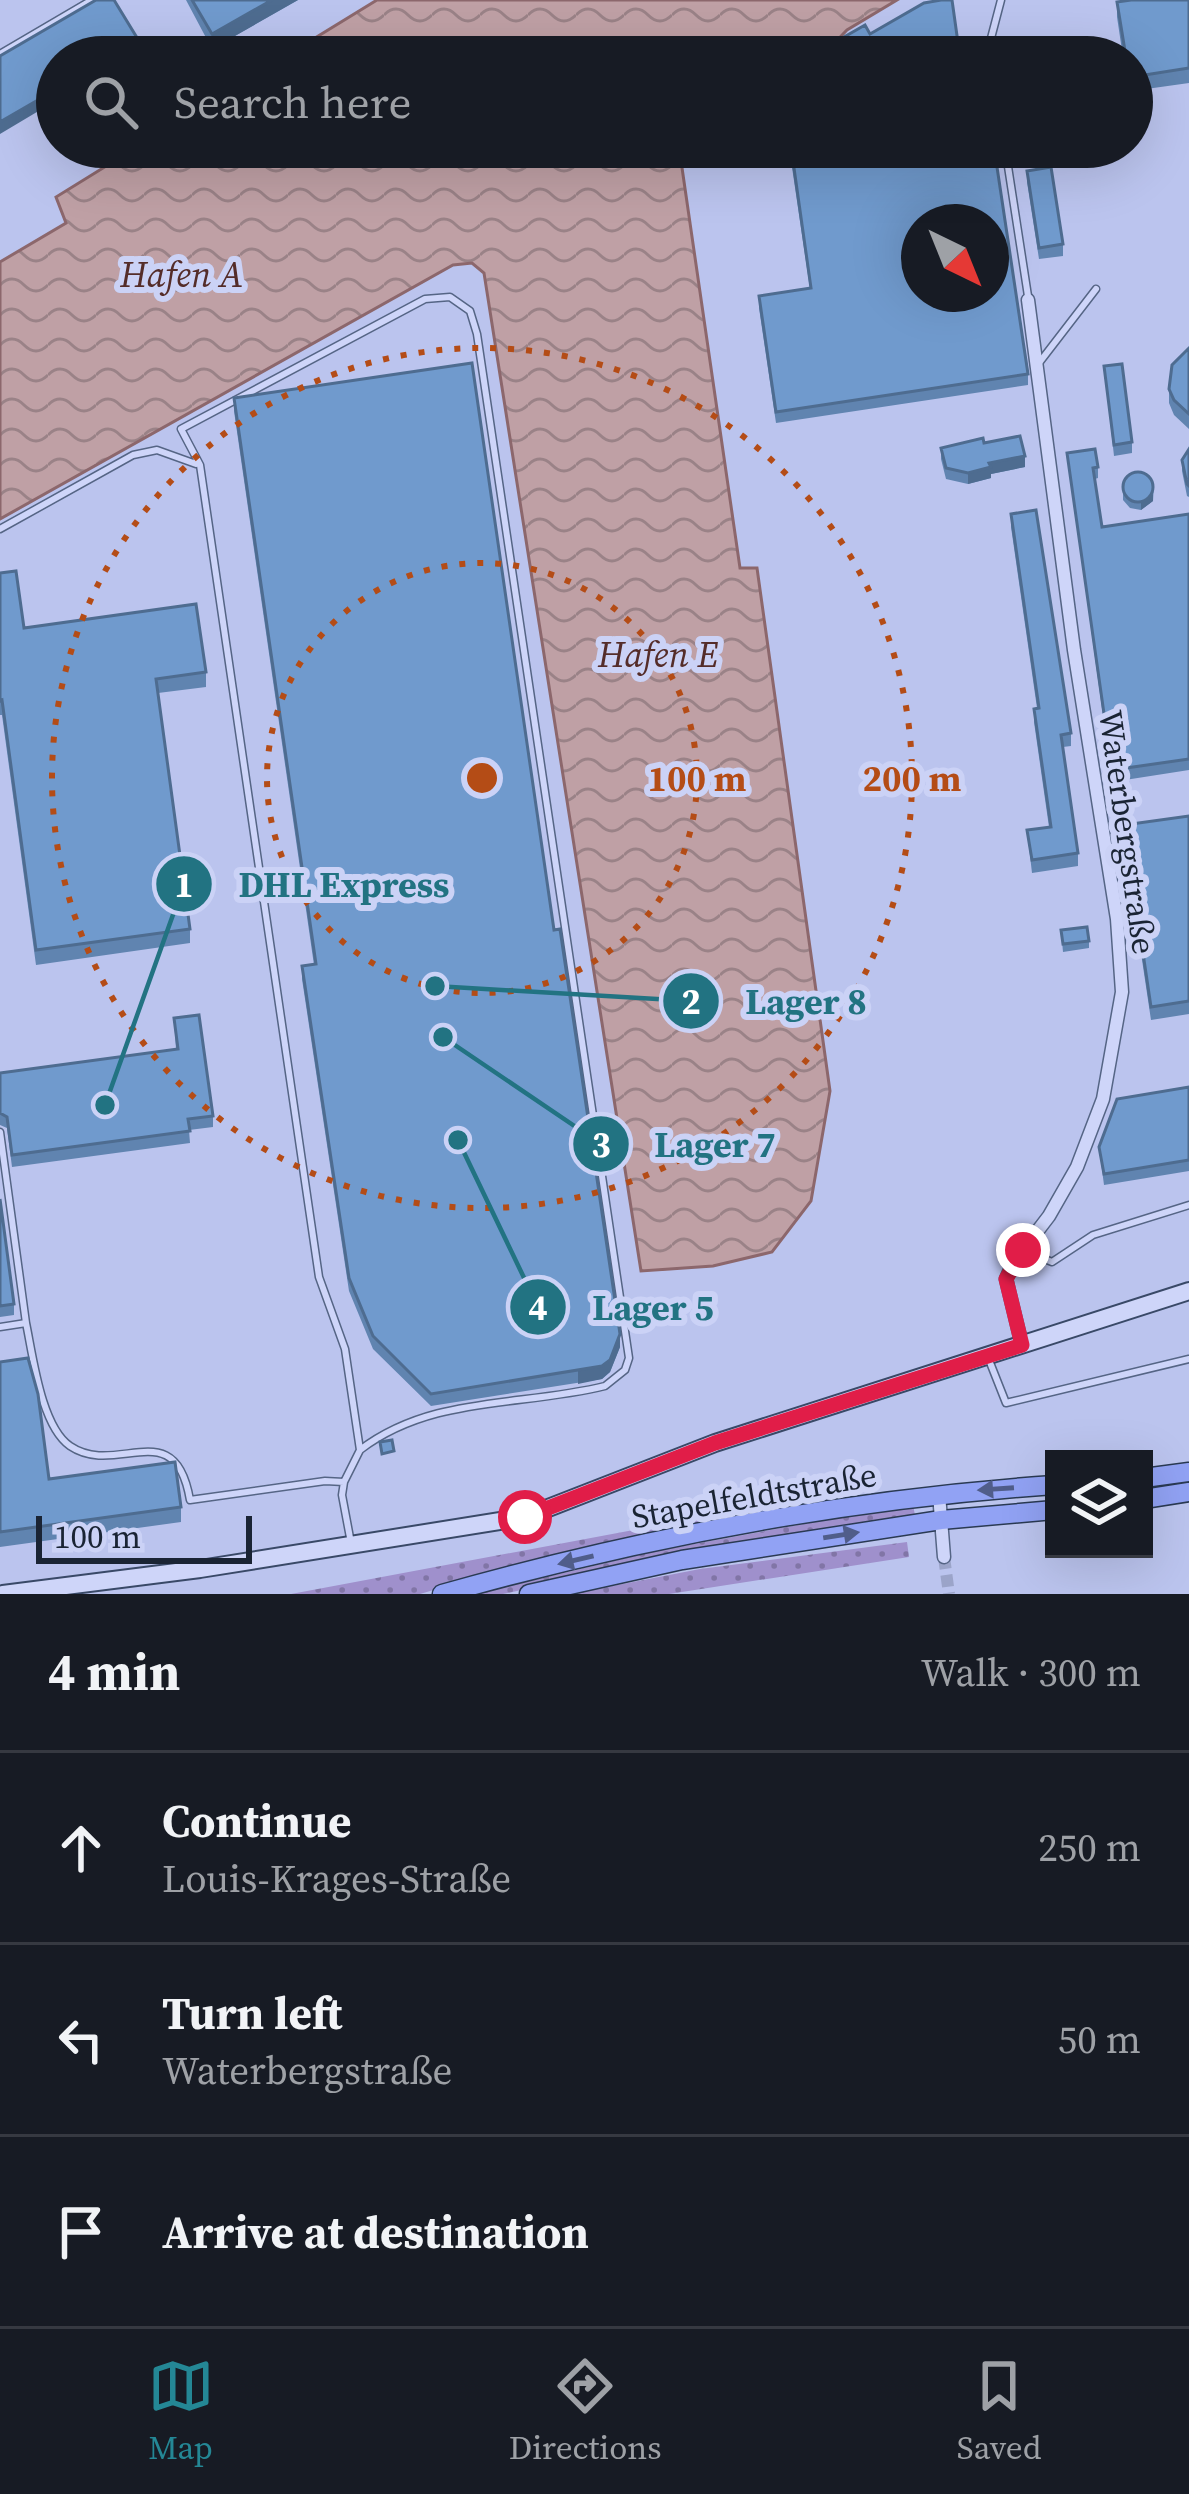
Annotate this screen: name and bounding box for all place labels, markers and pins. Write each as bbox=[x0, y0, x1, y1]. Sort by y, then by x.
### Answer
centre of rings bbox=[461, 757, 503, 799]
callout: DHL Express bbox=[154, 848, 473, 920]
callout: Lager 8 bbox=[661, 965, 890, 1037]
callout: Lager 7 bbox=[571, 1108, 800, 1180]
callout: Lager 5 bbox=[508, 1271, 737, 1343]

